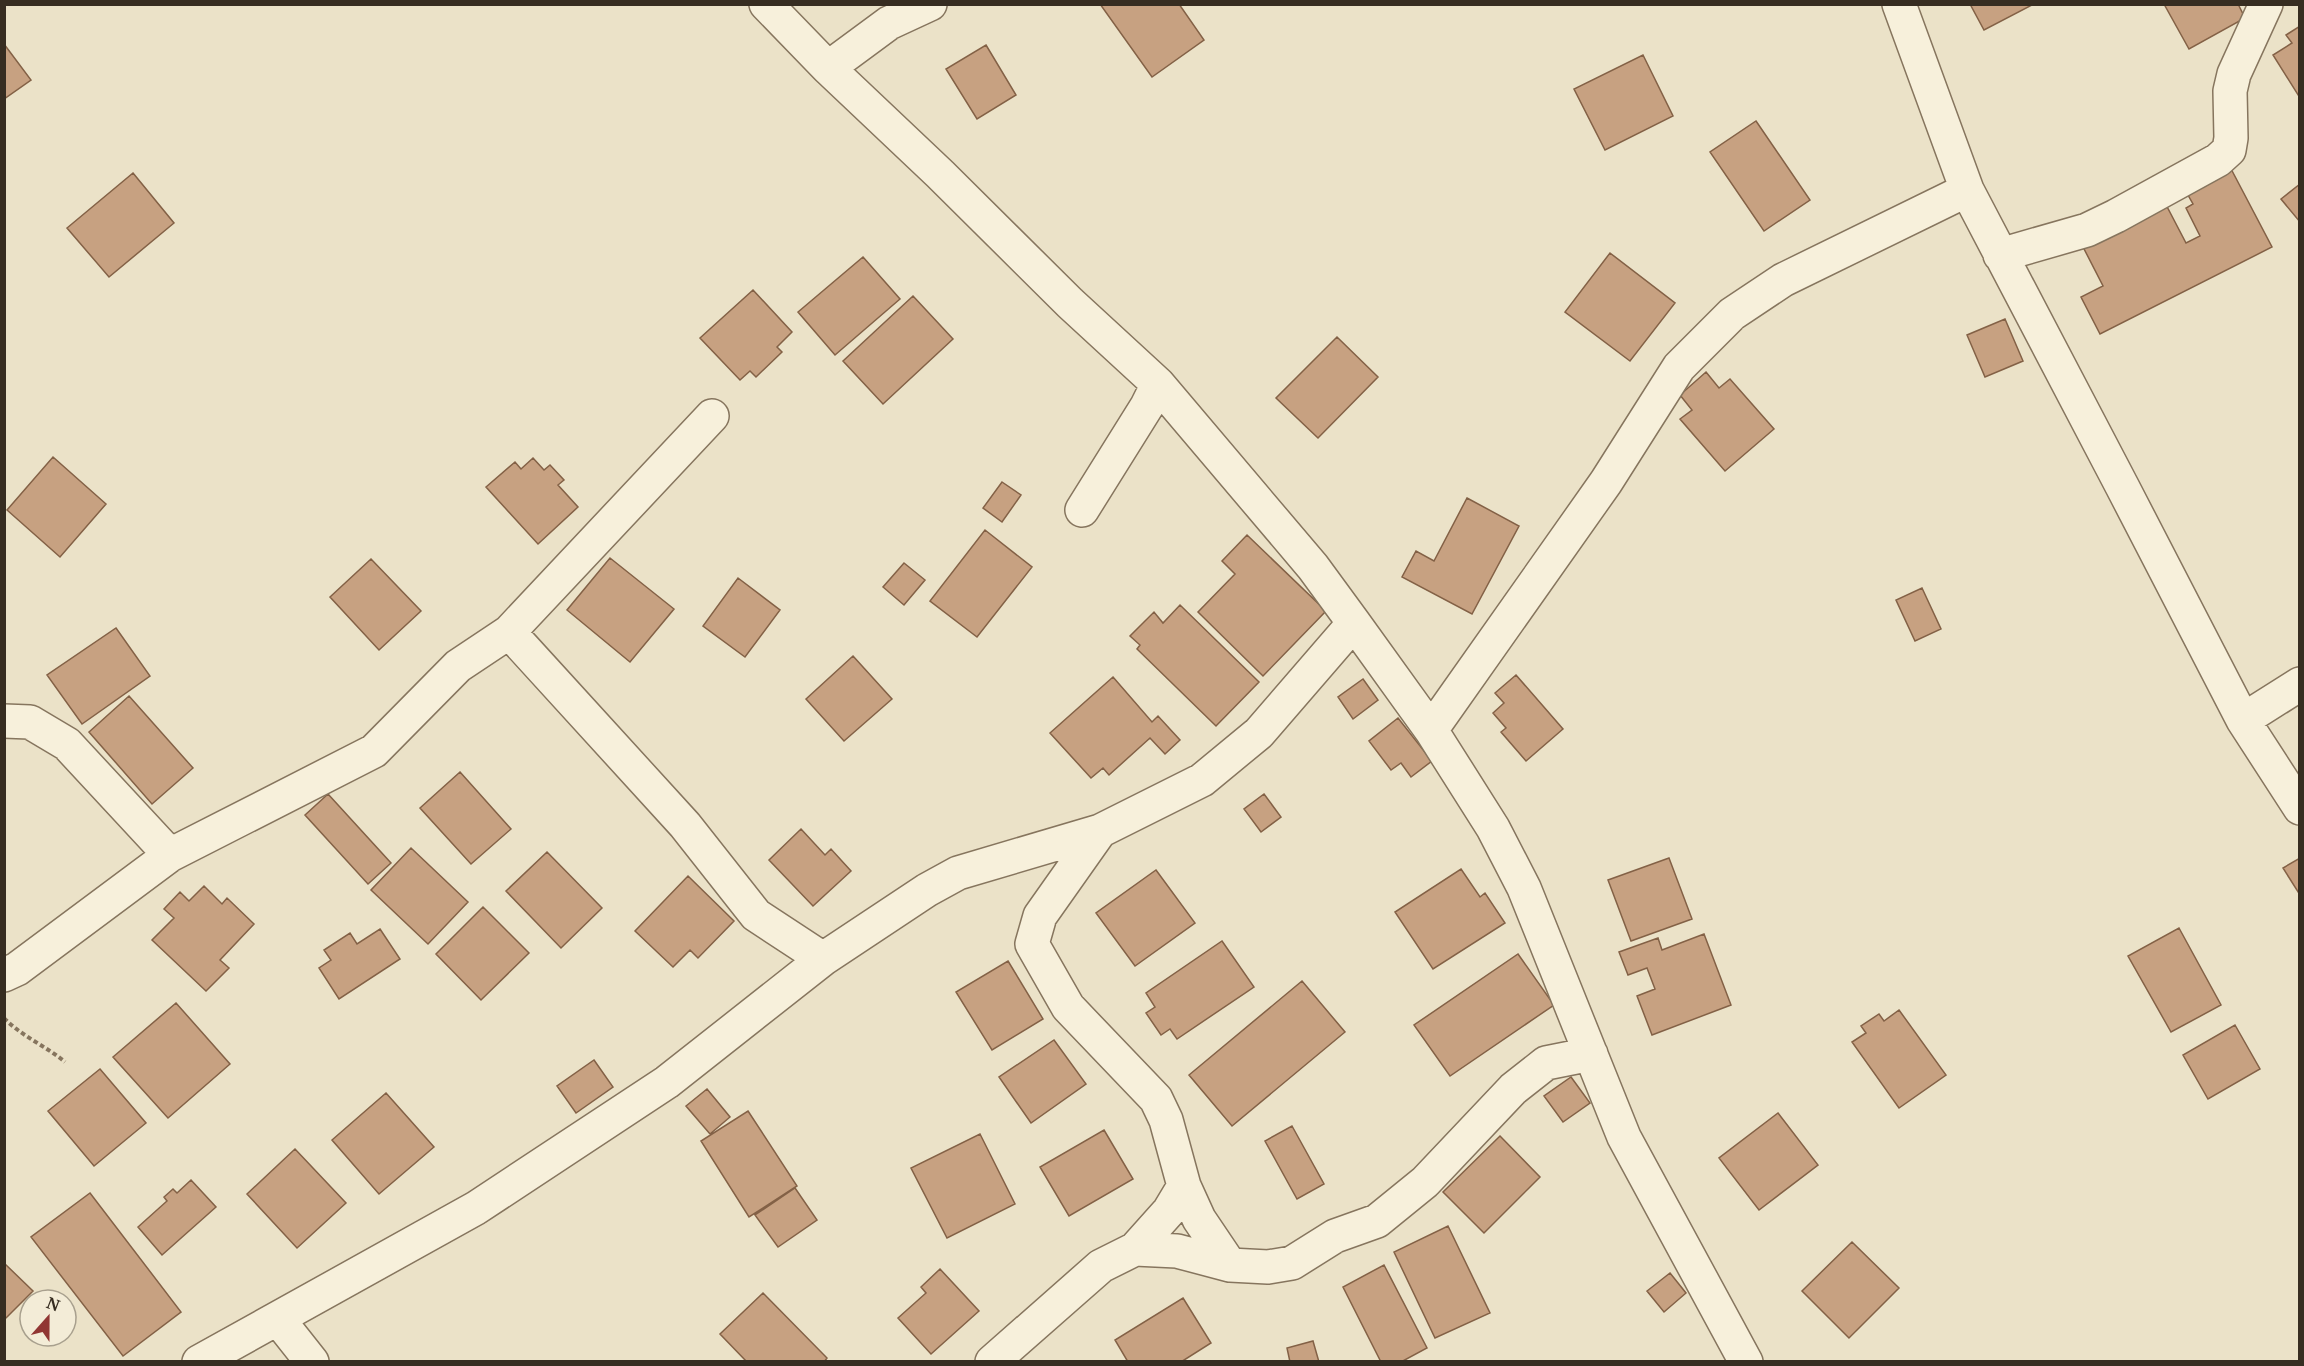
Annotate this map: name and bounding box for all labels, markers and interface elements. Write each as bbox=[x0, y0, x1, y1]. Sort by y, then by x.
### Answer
north arrow bbox=[18, 1288, 78, 1348]
text: N bbox=[44, 1291, 64, 1317]

